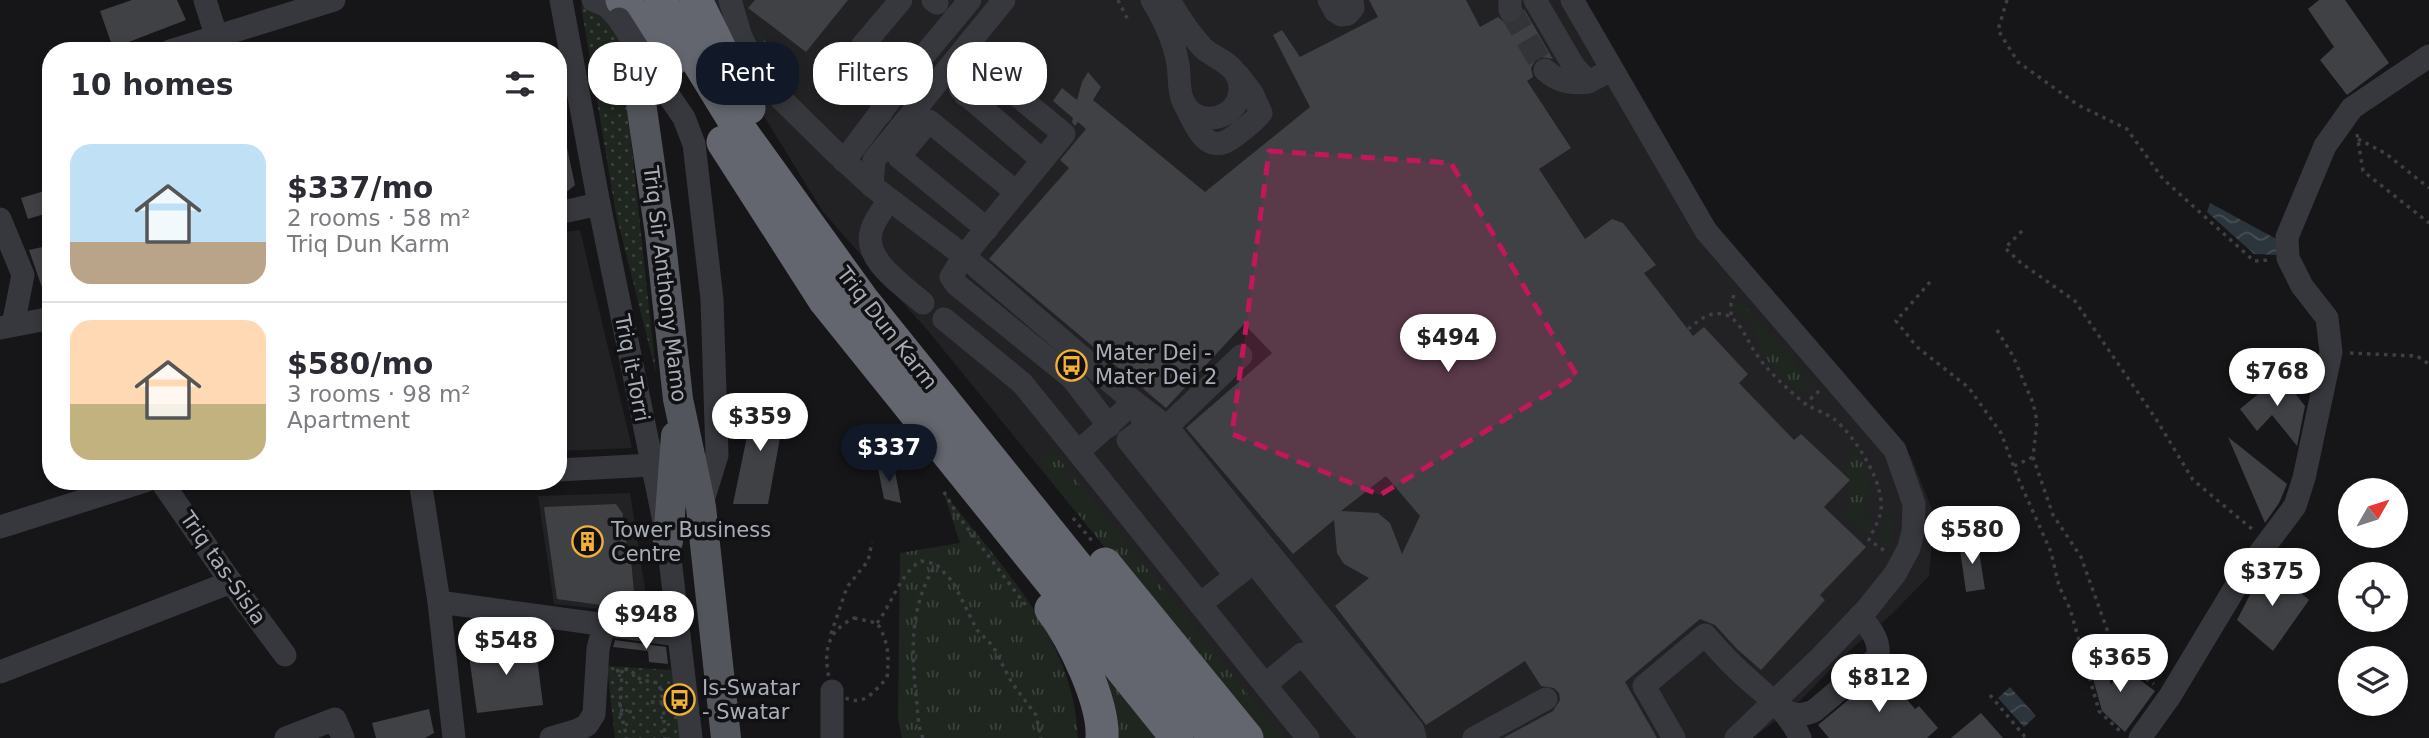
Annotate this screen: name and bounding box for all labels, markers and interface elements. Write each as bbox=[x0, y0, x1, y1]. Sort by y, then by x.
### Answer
chip: Buy bbox=[588, 42, 682, 105]
chip: Rent bbox=[696, 42, 799, 105]
chip: Filters bbox=[813, 42, 933, 105]
chip: New bbox=[947, 42, 1047, 105]
icon: filters bbox=[501, 65, 539, 103]
text: 10 homes bbox=[70, 67, 234, 102]
street label: Triq Sir Anthony Mamo bbox=[638, 164, 691, 403]
text: $337/mo bbox=[287, 170, 433, 205]
icon: home bbox=[126, 172, 210, 256]
text: 2 rooms · 58 m² bbox=[287, 205, 471, 231]
text: Triq Dun Karm bbox=[287, 231, 450, 257]
street label: Triq Dun Karm bbox=[831, 261, 942, 394]
street label: Triq it-Torri bbox=[610, 311, 654, 424]
pin: $494 bbox=[1407, 314, 1489, 374]
text: $494 bbox=[1416, 324, 1480, 350]
place label: Mater Dei - Mater Dei 2 bbox=[1095, 341, 1217, 389]
text: $580/mo bbox=[287, 346, 433, 381]
icon: home bbox=[126, 348, 210, 432]
bus stop icon: Mater Dei - Mater Dei 2 bbox=[1055, 348, 1089, 382]
pin: $768 bbox=[2236, 348, 2318, 408]
text: $768 bbox=[2245, 358, 2309, 384]
text: 3 rooms · 98 m² bbox=[287, 381, 471, 407]
pin: $359 bbox=[719, 393, 801, 453]
text: $359 bbox=[728, 403, 792, 429]
text: Apartment bbox=[287, 407, 410, 433]
pin: $337 bbox=[848, 424, 930, 484]
text: $337 bbox=[857, 434, 921, 460]
north arrow bbox=[2338, 478, 2408, 548]
map controls bbox=[2338, 478, 2408, 716]
street label: Triq tas-Sisla bbox=[175, 506, 271, 629]
pin: $580 bbox=[1931, 506, 2013, 566]
text: $580 bbox=[1940, 516, 2004, 542]
place label: Tower Business Centre bbox=[610, 518, 771, 566]
building icon: Tower Business Centre bbox=[571, 525, 605, 559]
pin: $375 bbox=[2231, 548, 2313, 608]
text: $375 bbox=[2240, 558, 2304, 584]
button: locate bbox=[2338, 562, 2408, 632]
pin: $948 bbox=[605, 592, 687, 651]
text: $948 bbox=[614, 601, 678, 627]
pin: $548 bbox=[465, 618, 547, 677]
text: $548 bbox=[474, 627, 538, 653]
pin: $365 bbox=[2079, 634, 2161, 694]
text: $365 bbox=[2088, 644, 2152, 670]
button: layers bbox=[2338, 646, 2408, 716]
pin: $812 bbox=[1838, 654, 1920, 714]
text: $812 bbox=[1847, 664, 1911, 690]
place label: Is-Swatar - Swatar bbox=[702, 676, 800, 724]
bus stop icon: Is-Swatar - Swatar bbox=[662, 683, 696, 717]

